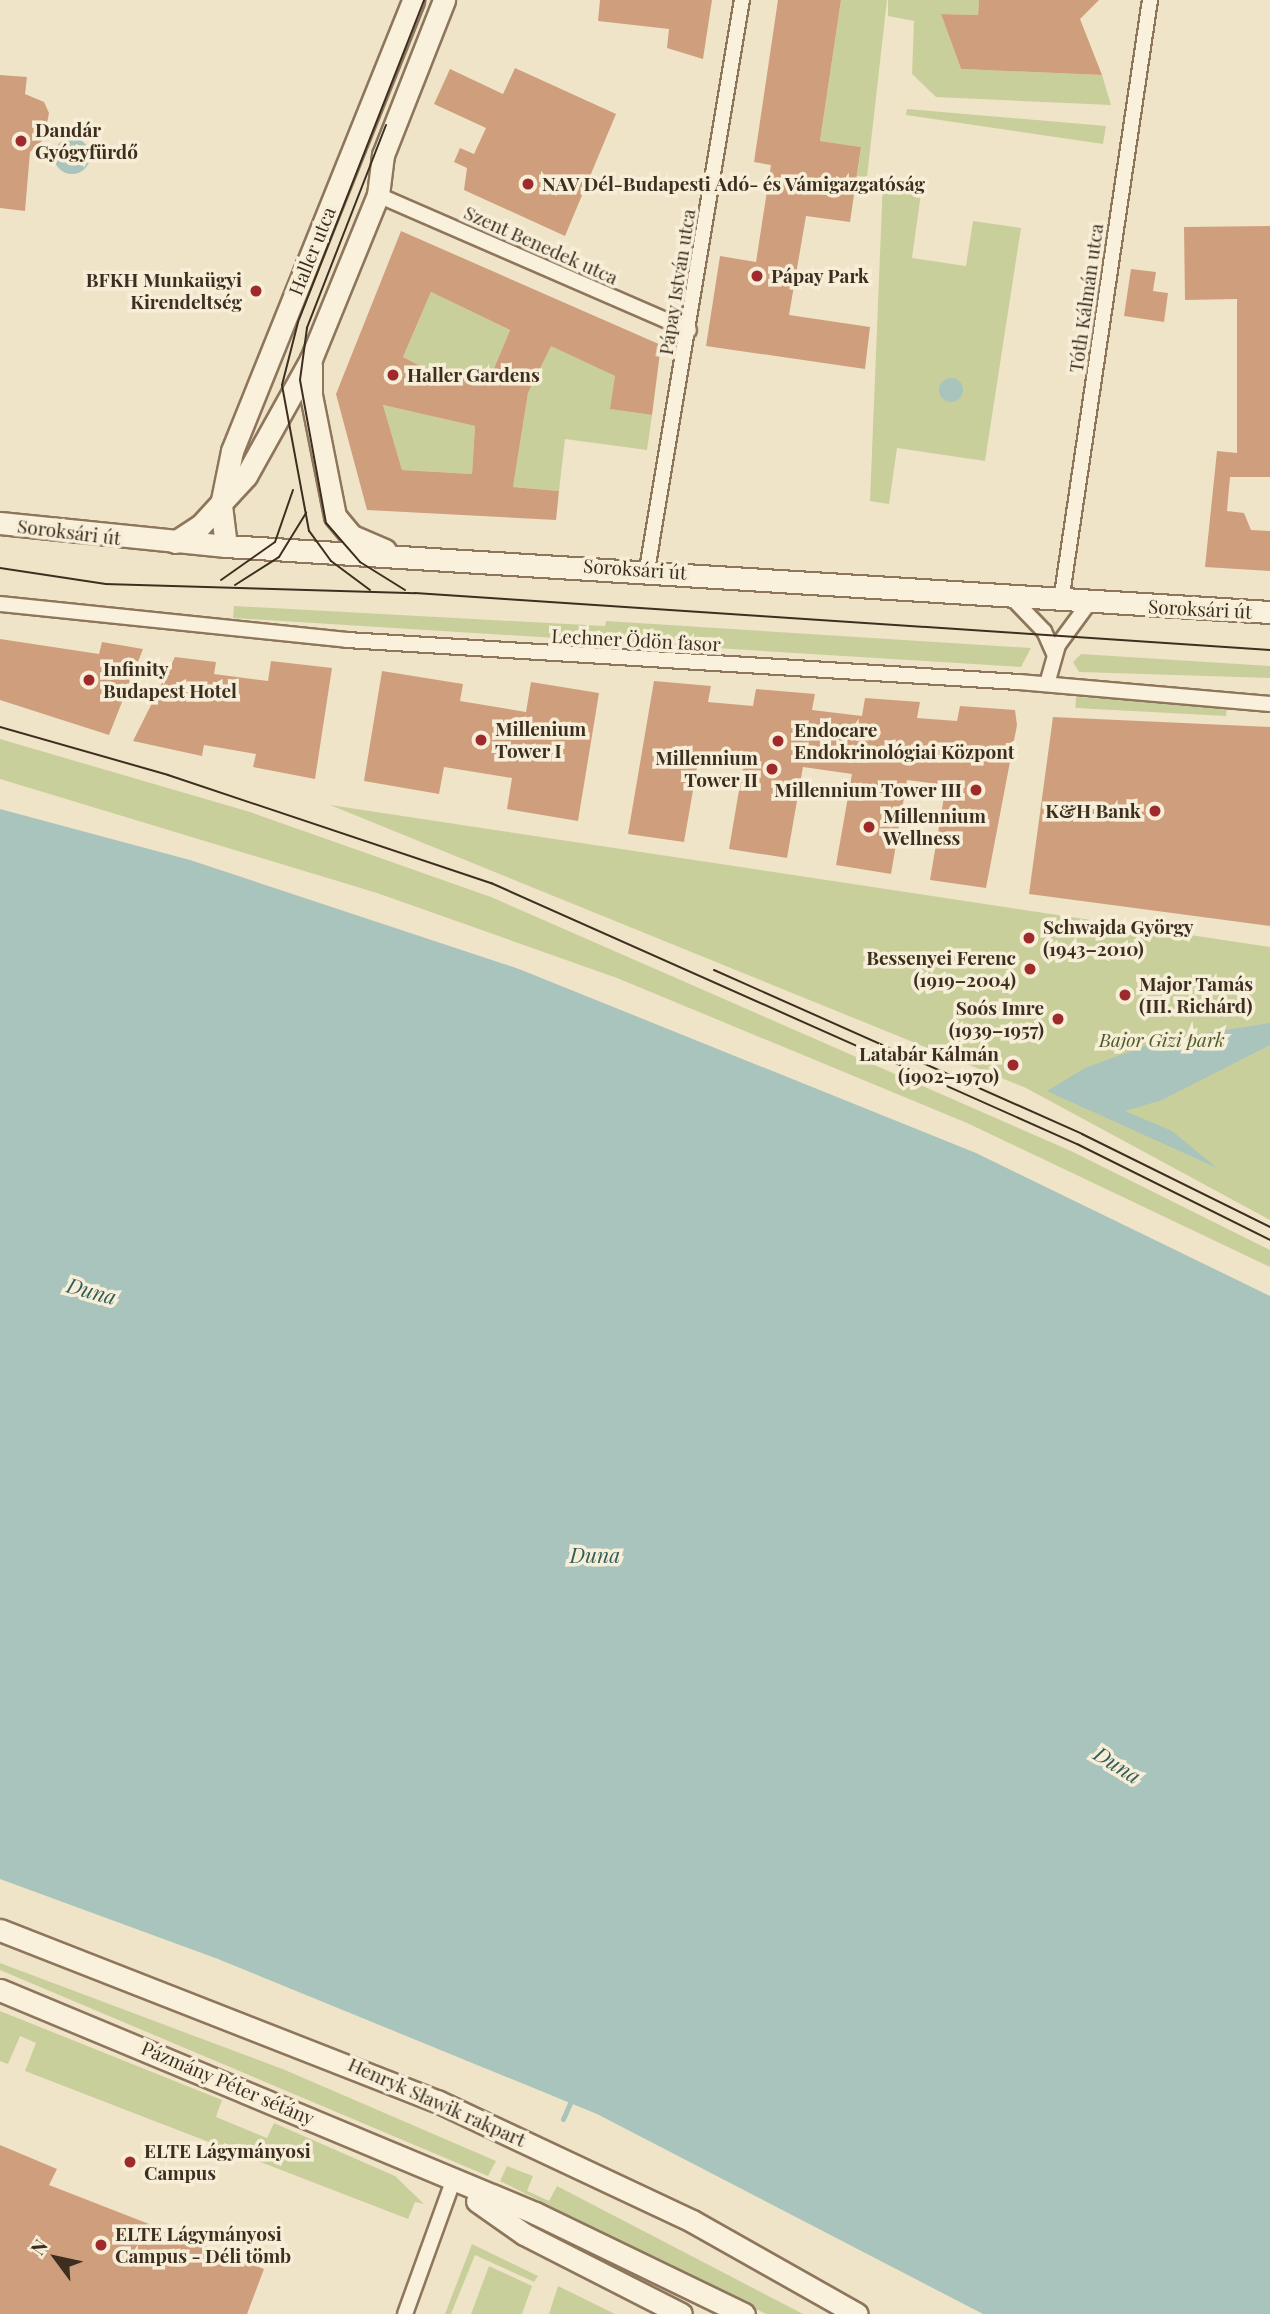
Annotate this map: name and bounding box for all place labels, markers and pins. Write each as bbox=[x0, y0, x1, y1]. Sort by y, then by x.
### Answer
place label: Dandár Gyógyfürdő bbox=[35, 119, 138, 163]
marker: Dandár Gyógyfürdő bbox=[13, 133, 29, 149]
place label: NAV Dél-Budapesti Adó- és Vámigazgatóság bbox=[542, 173, 927, 195]
marker: NAV Dél-Budapesti Adó- és Vámigazgatóság bbox=[520, 176, 536, 192]
place label: Pápay Park bbox=[771, 265, 869, 287]
marker: Pápay Park bbox=[749, 268, 765, 284]
place label: BFKH Munkaügyi Kirendeltség bbox=[86, 269, 242, 313]
marker: BFKH Munkaügyi Kirendeltség bbox=[248, 283, 264, 299]
place label: Haller Gardens bbox=[407, 364, 540, 386]
marker: Haller Gardens bbox=[385, 367, 401, 383]
place label: Infinity Budapest Hotel bbox=[103, 658, 237, 702]
marker: Infinity Budapest Hotel bbox=[81, 672, 97, 688]
place label: Millenium Tower I bbox=[495, 718, 586, 762]
place label: Endocare Endokrinológiai Központ bbox=[794, 719, 1014, 763]
marker: Endocare Endokrinológiai Központ bbox=[768, 731, 788, 751]
marker: Millenium Tower I bbox=[473, 732, 489, 748]
place label: Millennium Tower II bbox=[655, 747, 758, 791]
marker: Millennium Tower II bbox=[764, 761, 780, 777]
place label: Millennium Tower III bbox=[773, 779, 962, 801]
marker: Millennium Tower III bbox=[968, 782, 984, 798]
place label: K&H Bank bbox=[1045, 800, 1141, 822]
marker: K&H Bank bbox=[1147, 803, 1163, 819]
place label: Millennium Wellness bbox=[883, 805, 986, 849]
marker: Millennium Wellness bbox=[861, 819, 877, 835]
place label: Schwajda György (1943–2010) bbox=[1043, 916, 1194, 960]
marker: Schwajda György (1943–2010) bbox=[1021, 930, 1037, 946]
place label: Bessenyei Ferenc (1919–2004) bbox=[866, 947, 1016, 991]
marker: Bessenyei Ferenc (1919–2004) bbox=[1022, 961, 1038, 977]
place label: Major Tamás (III. Richárd) bbox=[1139, 973, 1254, 1017]
marker: Major Tamás (III. Richárd) bbox=[1117, 987, 1133, 1003]
place label: Soós Imre (1939–1957) bbox=[949, 997, 1044, 1041]
marker: Soós Imre (1939–1957) bbox=[1050, 1011, 1066, 1027]
place label: Latabár Kálmán (1902–1970) bbox=[859, 1043, 999, 1087]
marker: Latabár Kálmán (1902–1970) bbox=[1005, 1057, 1021, 1073]
place label: ELTE Lágymányosi Campus bbox=[144, 2140, 311, 2184]
marker: ELTE Lágymányosi Campus bbox=[122, 2154, 138, 2170]
place label: ELTE Lágymányosi Campus - Déli tömb bbox=[115, 2223, 291, 2267]
marker: ELTE Lágymányosi Campus - Déli tömb bbox=[93, 2237, 109, 2253]

